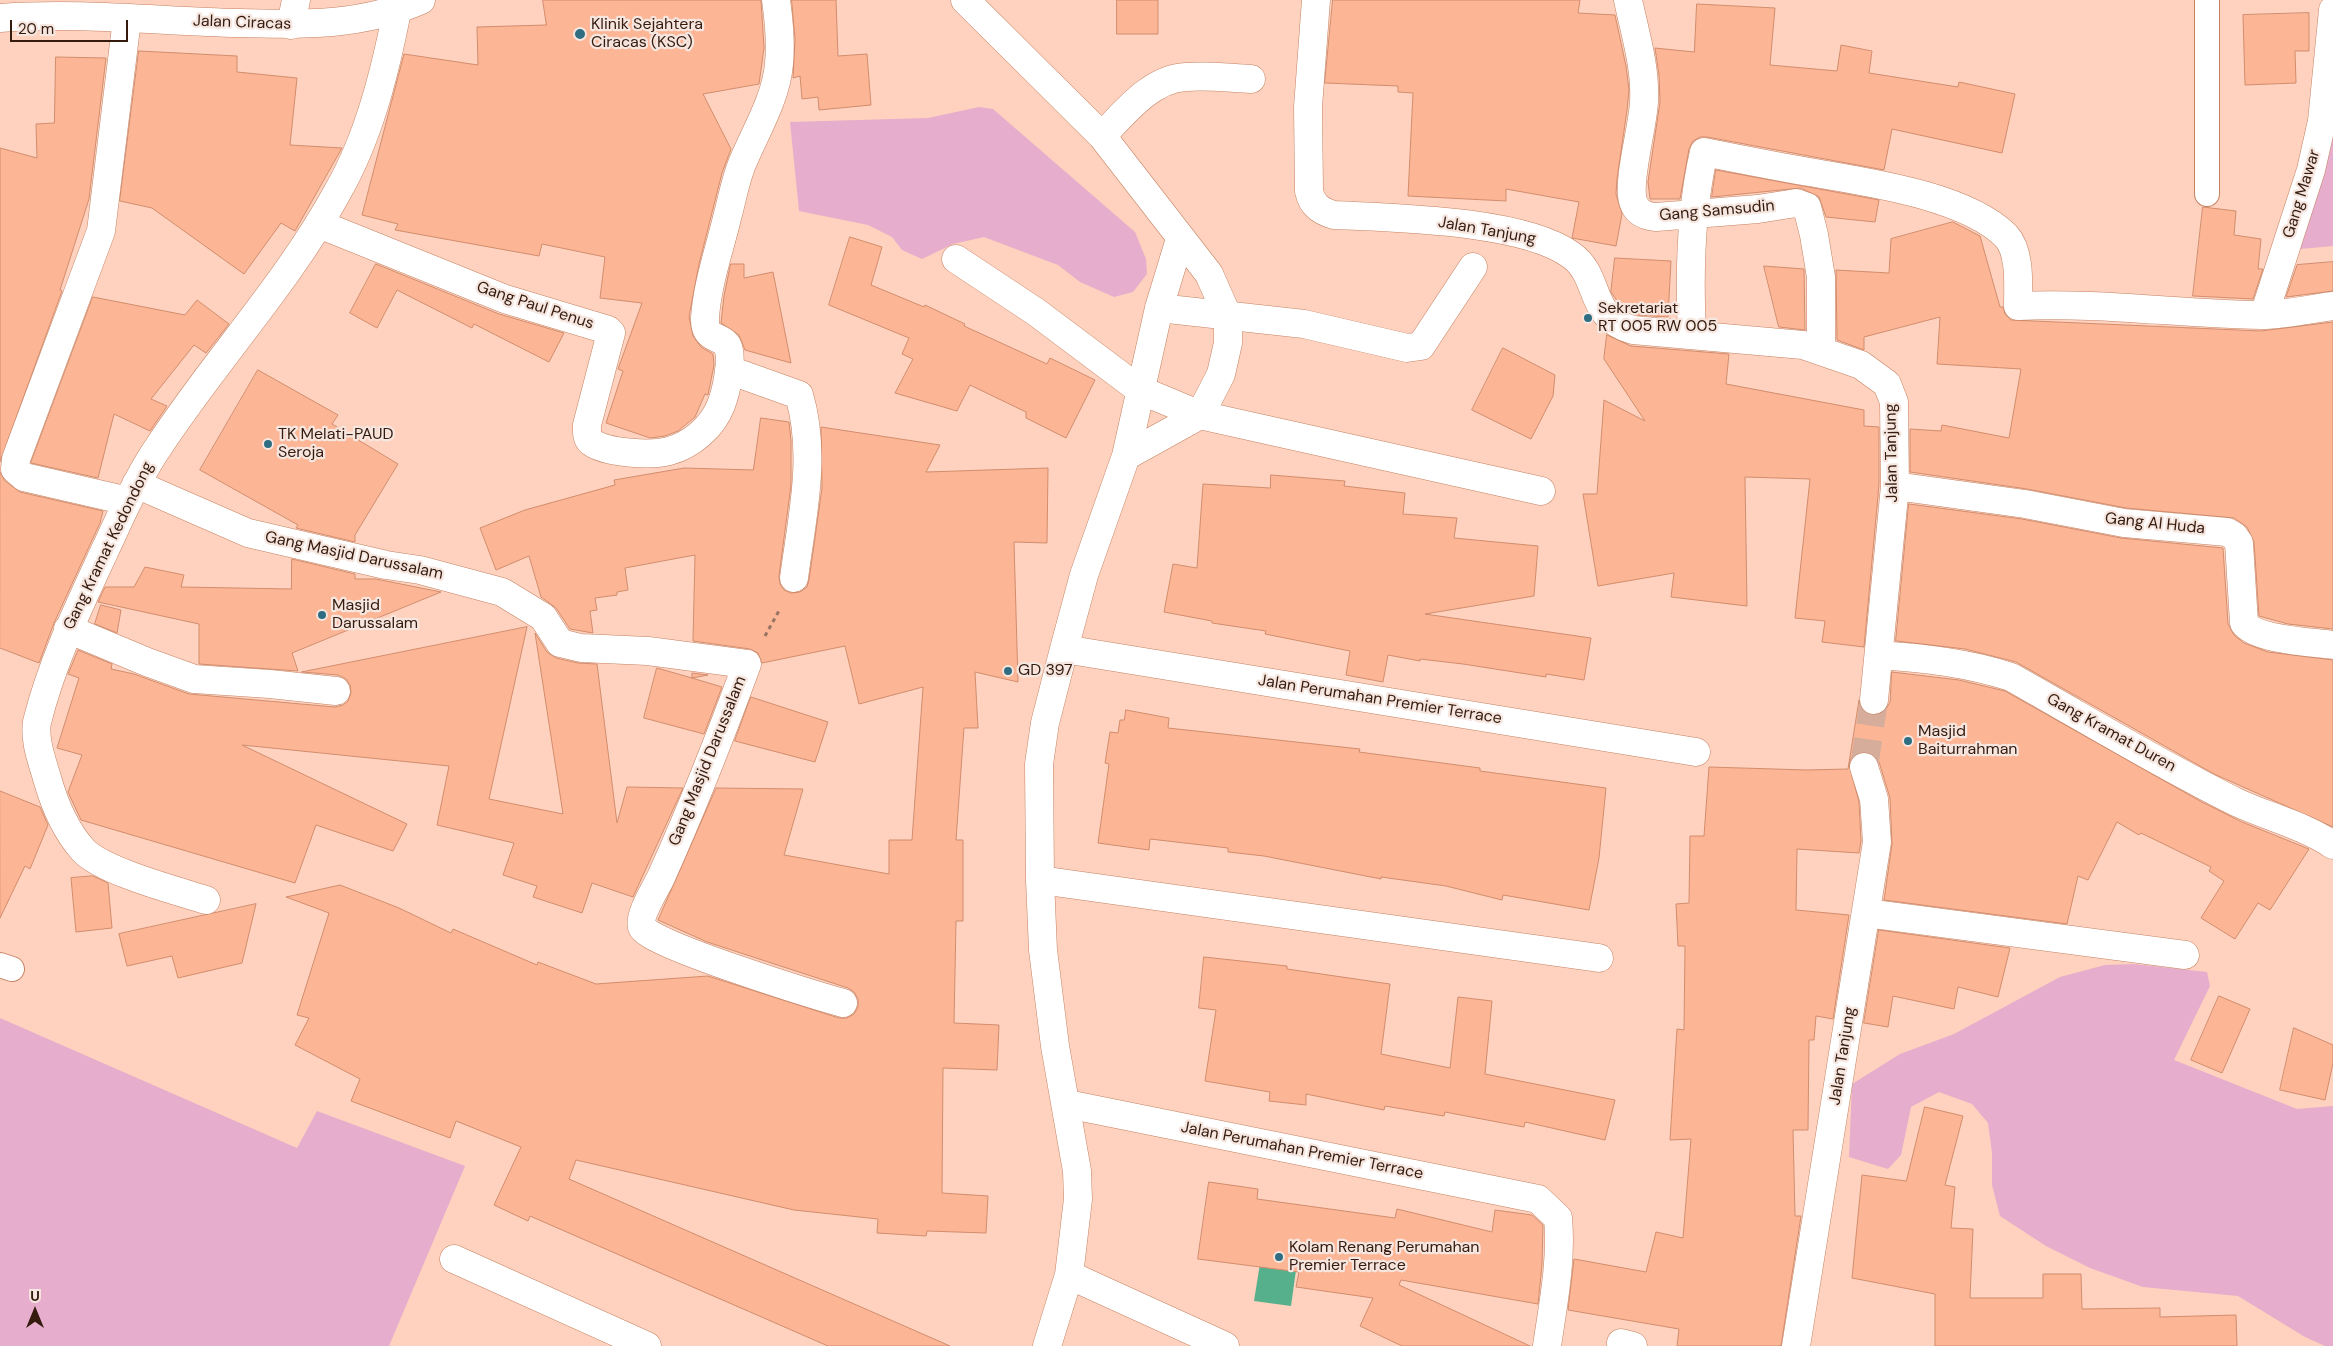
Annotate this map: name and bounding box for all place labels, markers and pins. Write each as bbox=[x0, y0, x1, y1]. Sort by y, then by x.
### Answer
place label: Klinik Sejahtera Ciracas (KSC) bbox=[591, 15, 703, 53]
marker: Klinik Sejahtera Ciracas (KSC) bbox=[573, 27, 587, 41]
place label: Sekretariat RT 005 RW 005 bbox=[1598, 299, 1717, 337]
marker: Sekretariat RT 005 RW 005 bbox=[1582, 312, 1594, 324]
place label: TK Melati-PAUD Seroja bbox=[278, 425, 393, 463]
marker: TK Melati-PAUD Seroja bbox=[262, 438, 274, 450]
place label: Masjid Darussalam bbox=[332, 596, 418, 634]
marker: Masjid Darussalam bbox=[316, 609, 328, 621]
place label: GD 397 bbox=[1018, 661, 1073, 681]
marker: GD 397 bbox=[1002, 665, 1014, 677]
place label: Masjid Baiturrahman bbox=[1918, 722, 2018, 760]
marker: Masjid Baiturrahman bbox=[1902, 735, 1914, 747]
place label: Kolam Renang Perumahan Premier Terrace bbox=[1289, 1238, 1479, 1276]
marker: Kolam Renang Perumahan Premier Terrace bbox=[1273, 1251, 1285, 1263]

